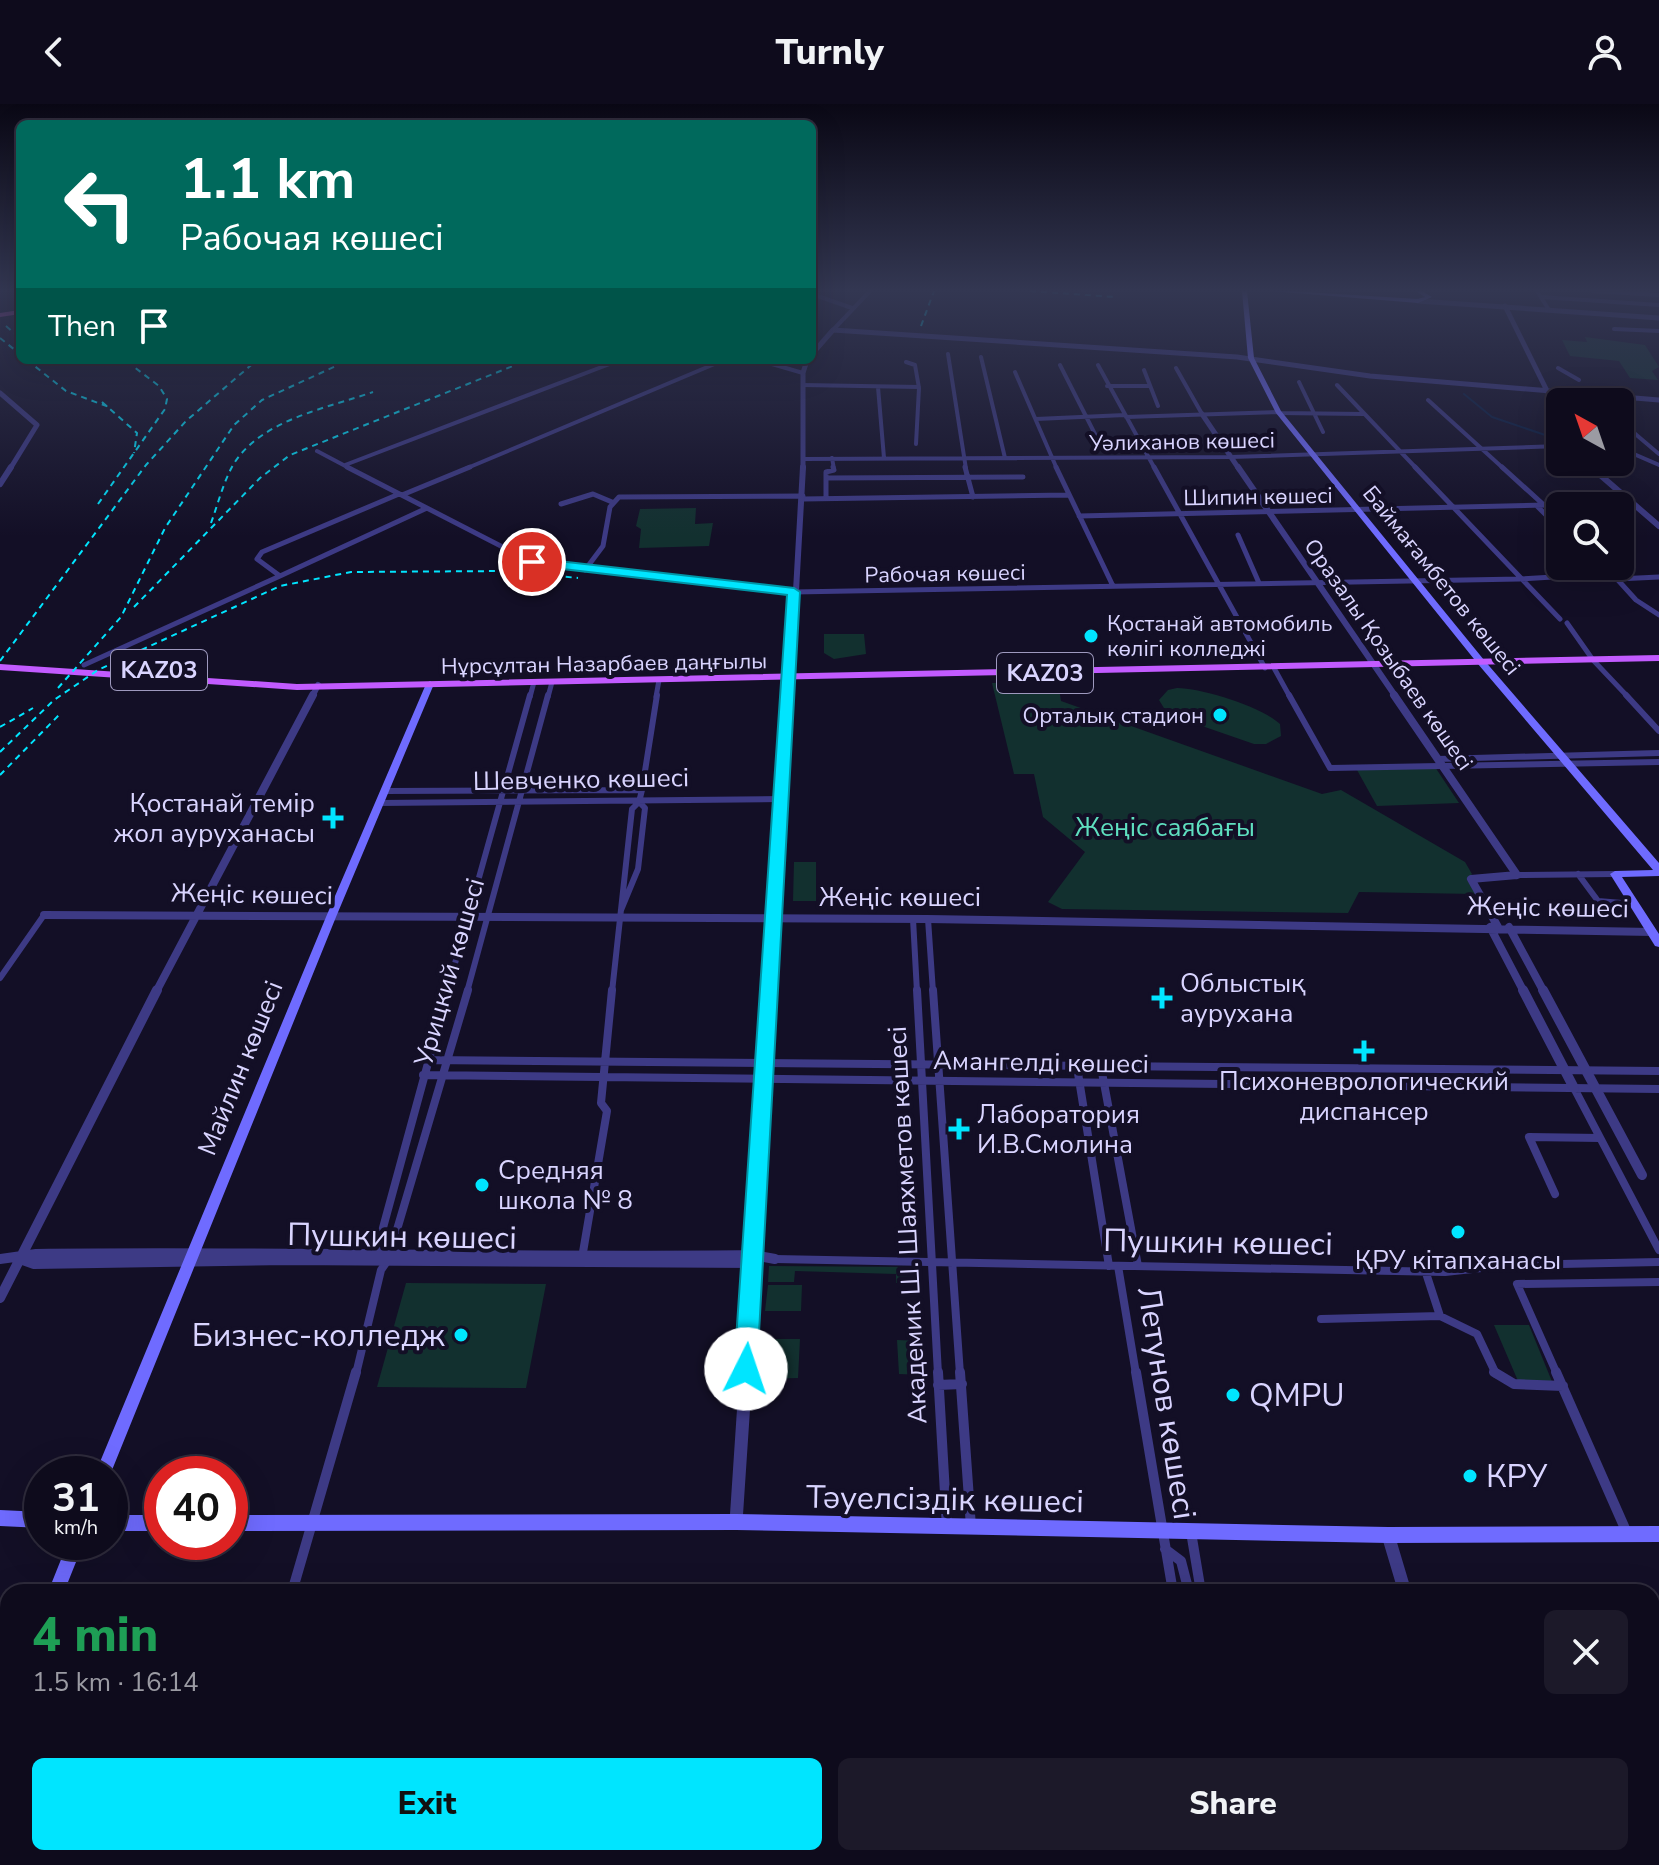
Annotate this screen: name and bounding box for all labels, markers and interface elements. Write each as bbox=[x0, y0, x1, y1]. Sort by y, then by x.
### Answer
text: Turnly bbox=[775, 28, 884, 77]
icon: back bbox=[32, 30, 76, 74]
icon: person bbox=[1583, 30, 1627, 74]
text: 1.1 km bbox=[180, 141, 355, 218]
icon: left bbox=[48, 152, 152, 256]
text: Рабочая көшесі bbox=[180, 214, 444, 263]
icon: arrive bbox=[132, 304, 176, 348]
text: Then bbox=[48, 306, 116, 347]
north arrow bbox=[1546, 388, 1634, 476]
map controls bbox=[1546, 388, 1634, 580]
street label: Уәлиханов көшесі bbox=[1088, 425, 1275, 459]
street label: Баймағамбетов көшесі bbox=[1355, 480, 1527, 682]
street label: Шипин көшесі bbox=[1183, 481, 1333, 513]
button: search bbox=[1546, 492, 1634, 580]
pin bbox=[498, 528, 566, 596]
street label: Оразалы Қозыбаев көшесі bbox=[1297, 533, 1480, 776]
icon: arrive bbox=[510, 540, 554, 584]
street label: Рабочая көшесі bbox=[864, 558, 1026, 590]
place label: Қостанай автомобиль көлігі колледжі bbox=[1107, 609, 1332, 664]
marker: Қостанай автомобиль көлігі колледжі bbox=[1082, 627, 1100, 645]
street label: Нұрсұлтан Назарбаев даңғылы bbox=[441, 646, 767, 682]
road number: KАZ03 bbox=[111, 650, 207, 690]
road number: KАZ03 bbox=[997, 653, 1093, 693]
place label: Орталық стадион bbox=[1022, 701, 1204, 731]
marker: Орталық стадион bbox=[1211, 706, 1229, 724]
street label: Шевченко көшесі bbox=[473, 760, 689, 799]
place label: Қостанай темір жол ауруханасы bbox=[114, 786, 315, 851]
marker: Қостанай темір жол ауруханасы bbox=[322, 807, 344, 829]
park label: Жеңіс саябағы bbox=[1075, 810, 1255, 845]
street label: Урицкий көшесі bbox=[406, 874, 493, 1071]
street label: Жеңіс көшесі bbox=[171, 876, 333, 913]
street label: Жеңіс көшесі bbox=[819, 880, 981, 915]
street label: Жеңіс көшесі bbox=[1467, 889, 1629, 926]
place label: Облыстық аурухана bbox=[1180, 966, 1306, 1031]
street label: Майлин көшесі bbox=[190, 976, 291, 1161]
marker: Облыстық аурухана bbox=[1151, 987, 1173, 1009]
street label: Академик Ш. Шаяхметов көшесі bbox=[880, 1025, 935, 1425]
marker: Психоневрологический диспансер bbox=[1353, 1040, 1375, 1062]
street label: Амангелді көшесі bbox=[933, 1043, 1149, 1082]
place label: Психоневрологический диспансер bbox=[1219, 1064, 1509, 1129]
place label: Лаборатория И.В.Смолина bbox=[977, 1097, 1140, 1162]
marker: Лаборатория И.В.Смолина bbox=[948, 1118, 970, 1140]
place label: Средняя школа № 8 bbox=[498, 1153, 633, 1218]
marker: Средняя школа № 8 bbox=[473, 1176, 491, 1194]
street label: Пушкин көшесі bbox=[287, 1213, 517, 1260]
street label: Пушкин көшесі bbox=[1103, 1219, 1333, 1266]
marker: ҚРУ кітапханасы bbox=[1449, 1223, 1467, 1241]
place label: ҚРУ кітапханасы bbox=[1355, 1243, 1561, 1278]
street label: Летунов көшесі bbox=[1127, 1283, 1206, 1523]
place label: Бизнес-колледж bbox=[192, 1314, 446, 1357]
marker: Бизнес-колледж bbox=[452, 1326, 470, 1344]
position arrow bbox=[704, 1327, 788, 1411]
place label: QMPU bbox=[1249, 1374, 1344, 1417]
marker: QMPU bbox=[1224, 1386, 1242, 1404]
place label: КРУ bbox=[1486, 1455, 1548, 1498]
speed limit sign: 40 bbox=[144, 1456, 248, 1560]
marker: КРУ bbox=[1461, 1467, 1479, 1485]
text: 31 bbox=[52, 1471, 100, 1525]
street label: Тәуелсіздік көшесі bbox=[806, 1476, 1084, 1523]
text: km/h bbox=[54, 1514, 98, 1541]
text: 4 min bbox=[32, 1602, 158, 1668]
button: close bbox=[1544, 1610, 1628, 1694]
text: 1.5 km · 16:14 bbox=[32, 1665, 199, 1700]
button: Exit bbox=[32, 1758, 822, 1850]
button: Share bbox=[838, 1758, 1628, 1850]

